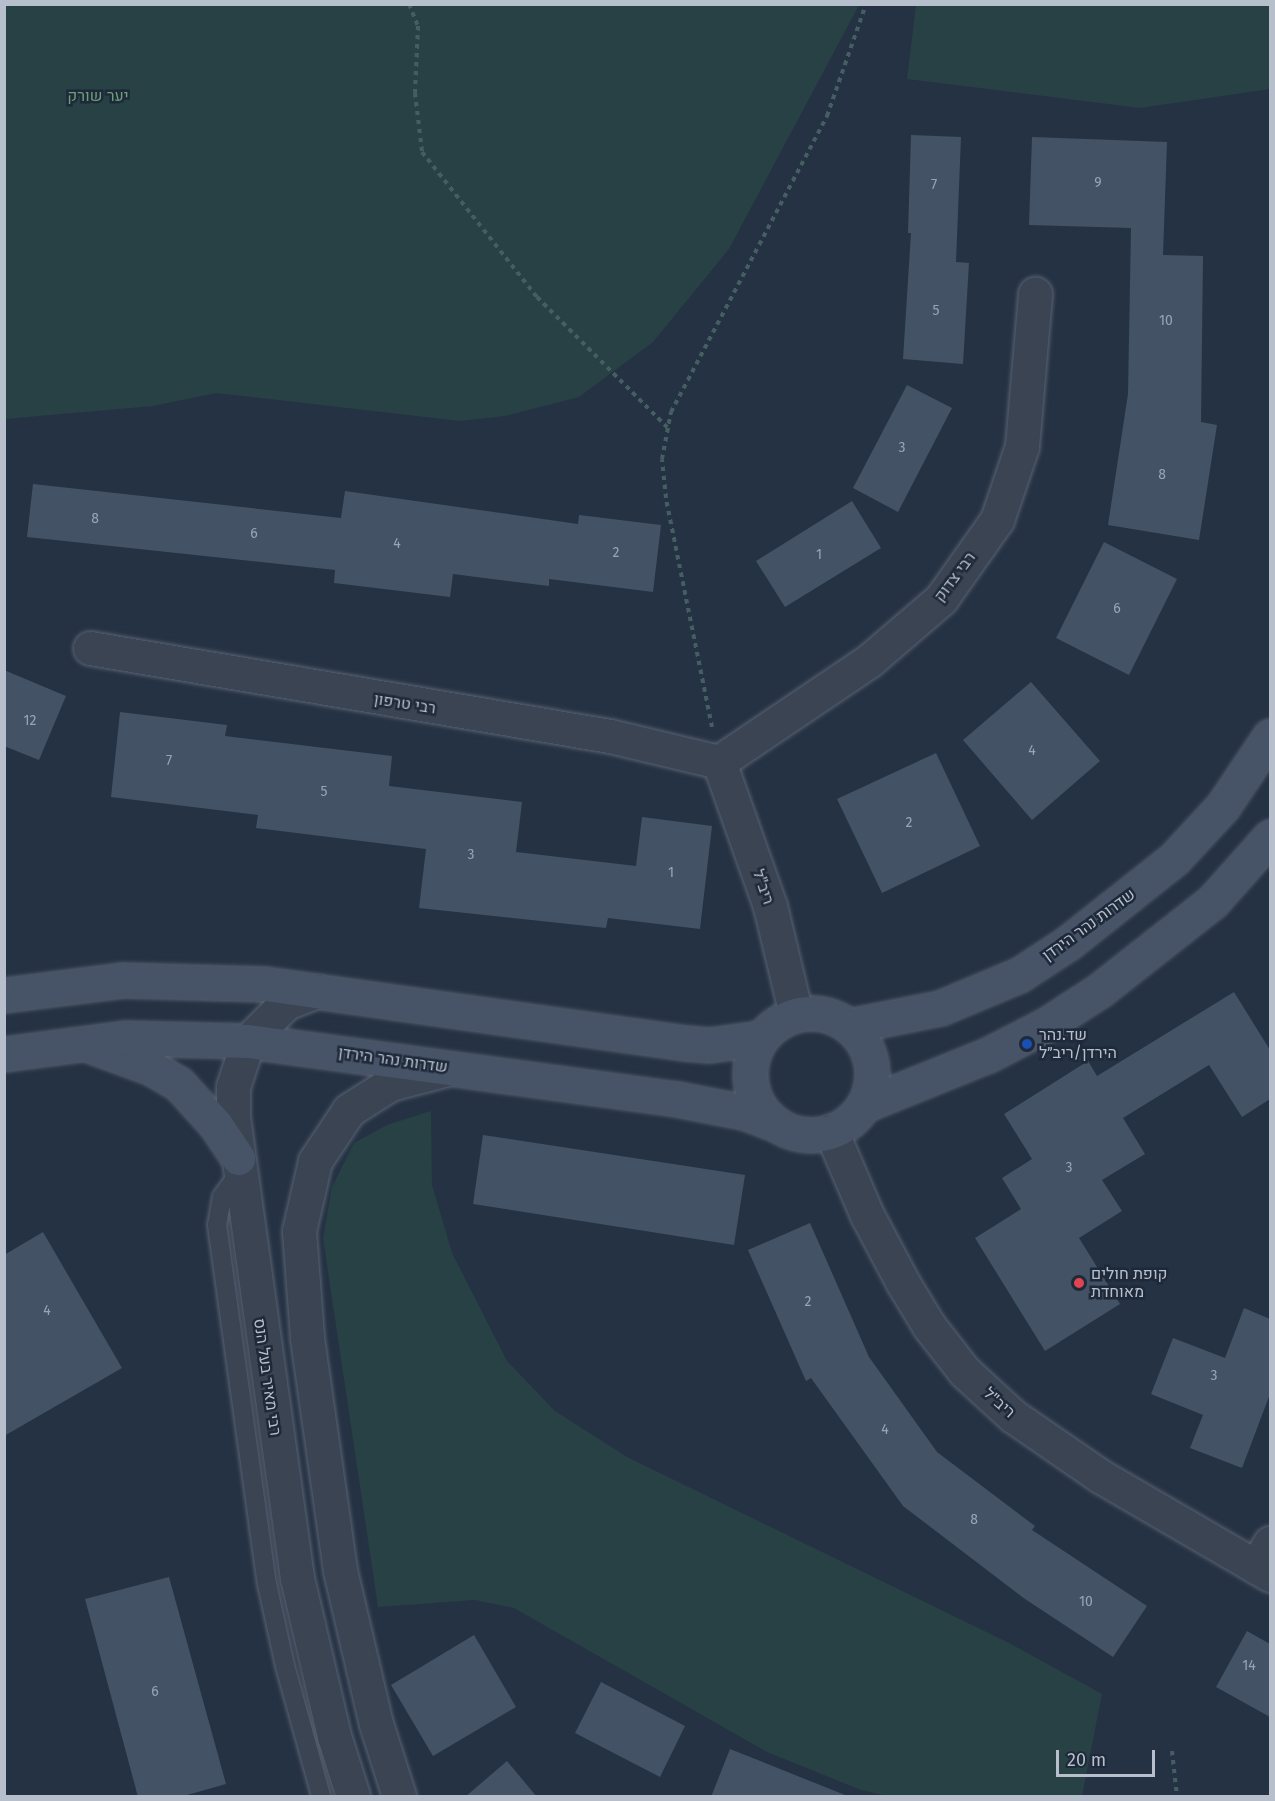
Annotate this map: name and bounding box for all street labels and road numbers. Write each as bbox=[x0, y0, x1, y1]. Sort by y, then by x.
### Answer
street label: רבי צדוק bbox=[930, 548, 980, 606]
street label: רבי טרפון bbox=[373, 690, 437, 718]
street label: ריב"ל bbox=[748, 867, 778, 907]
street label: שדרות נהר הירדן bbox=[1039, 885, 1139, 965]
street label: שדרות נהר הירדן bbox=[337, 1043, 449, 1077]
street label: רבי מאיר בעל הנס bbox=[249, 1317, 285, 1437]
street label: ריב"ל bbox=[979, 1384, 1019, 1422]

